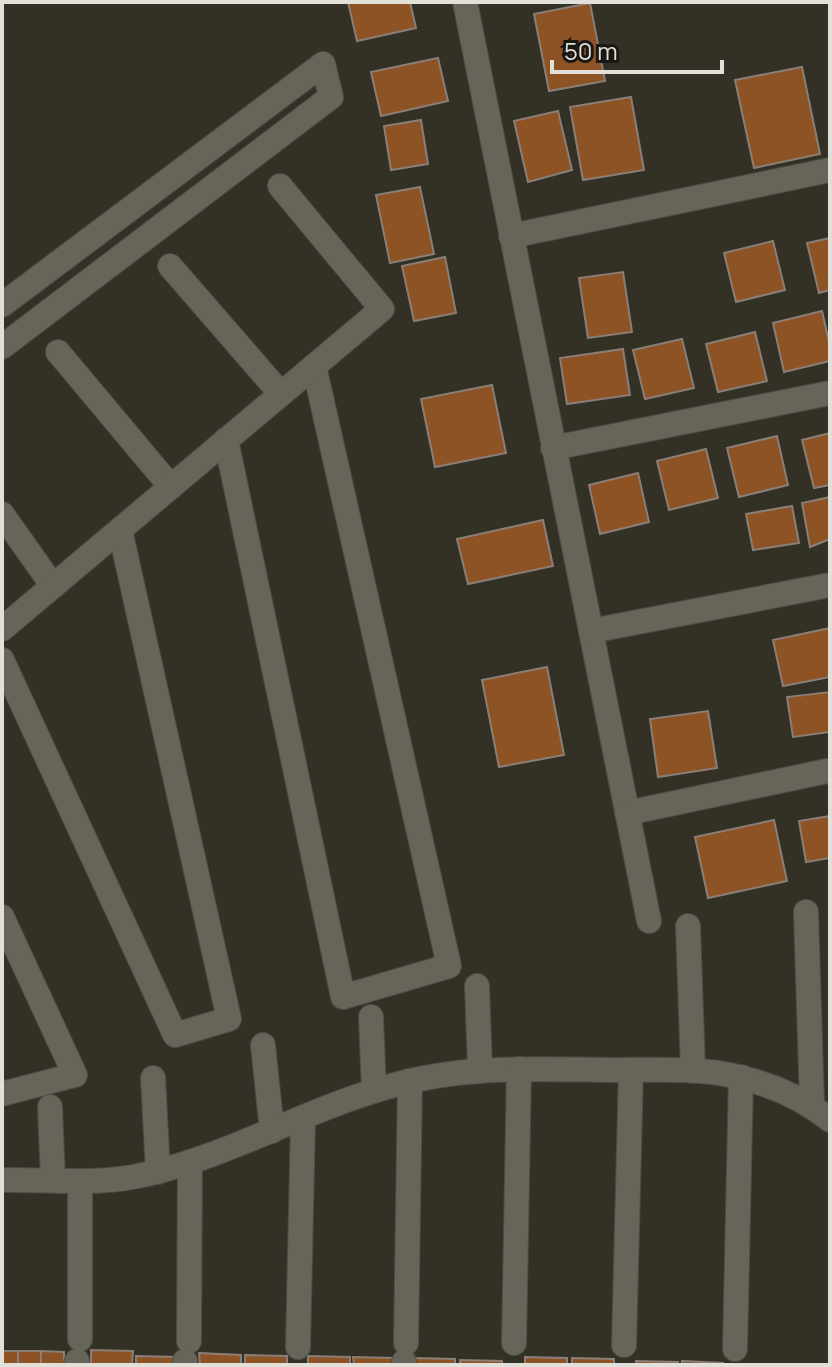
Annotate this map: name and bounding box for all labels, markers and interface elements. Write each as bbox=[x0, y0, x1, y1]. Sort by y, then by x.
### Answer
scale bar bbox=[552, 24, 722, 74]
text: 50 m bbox=[564, 34, 618, 67]

